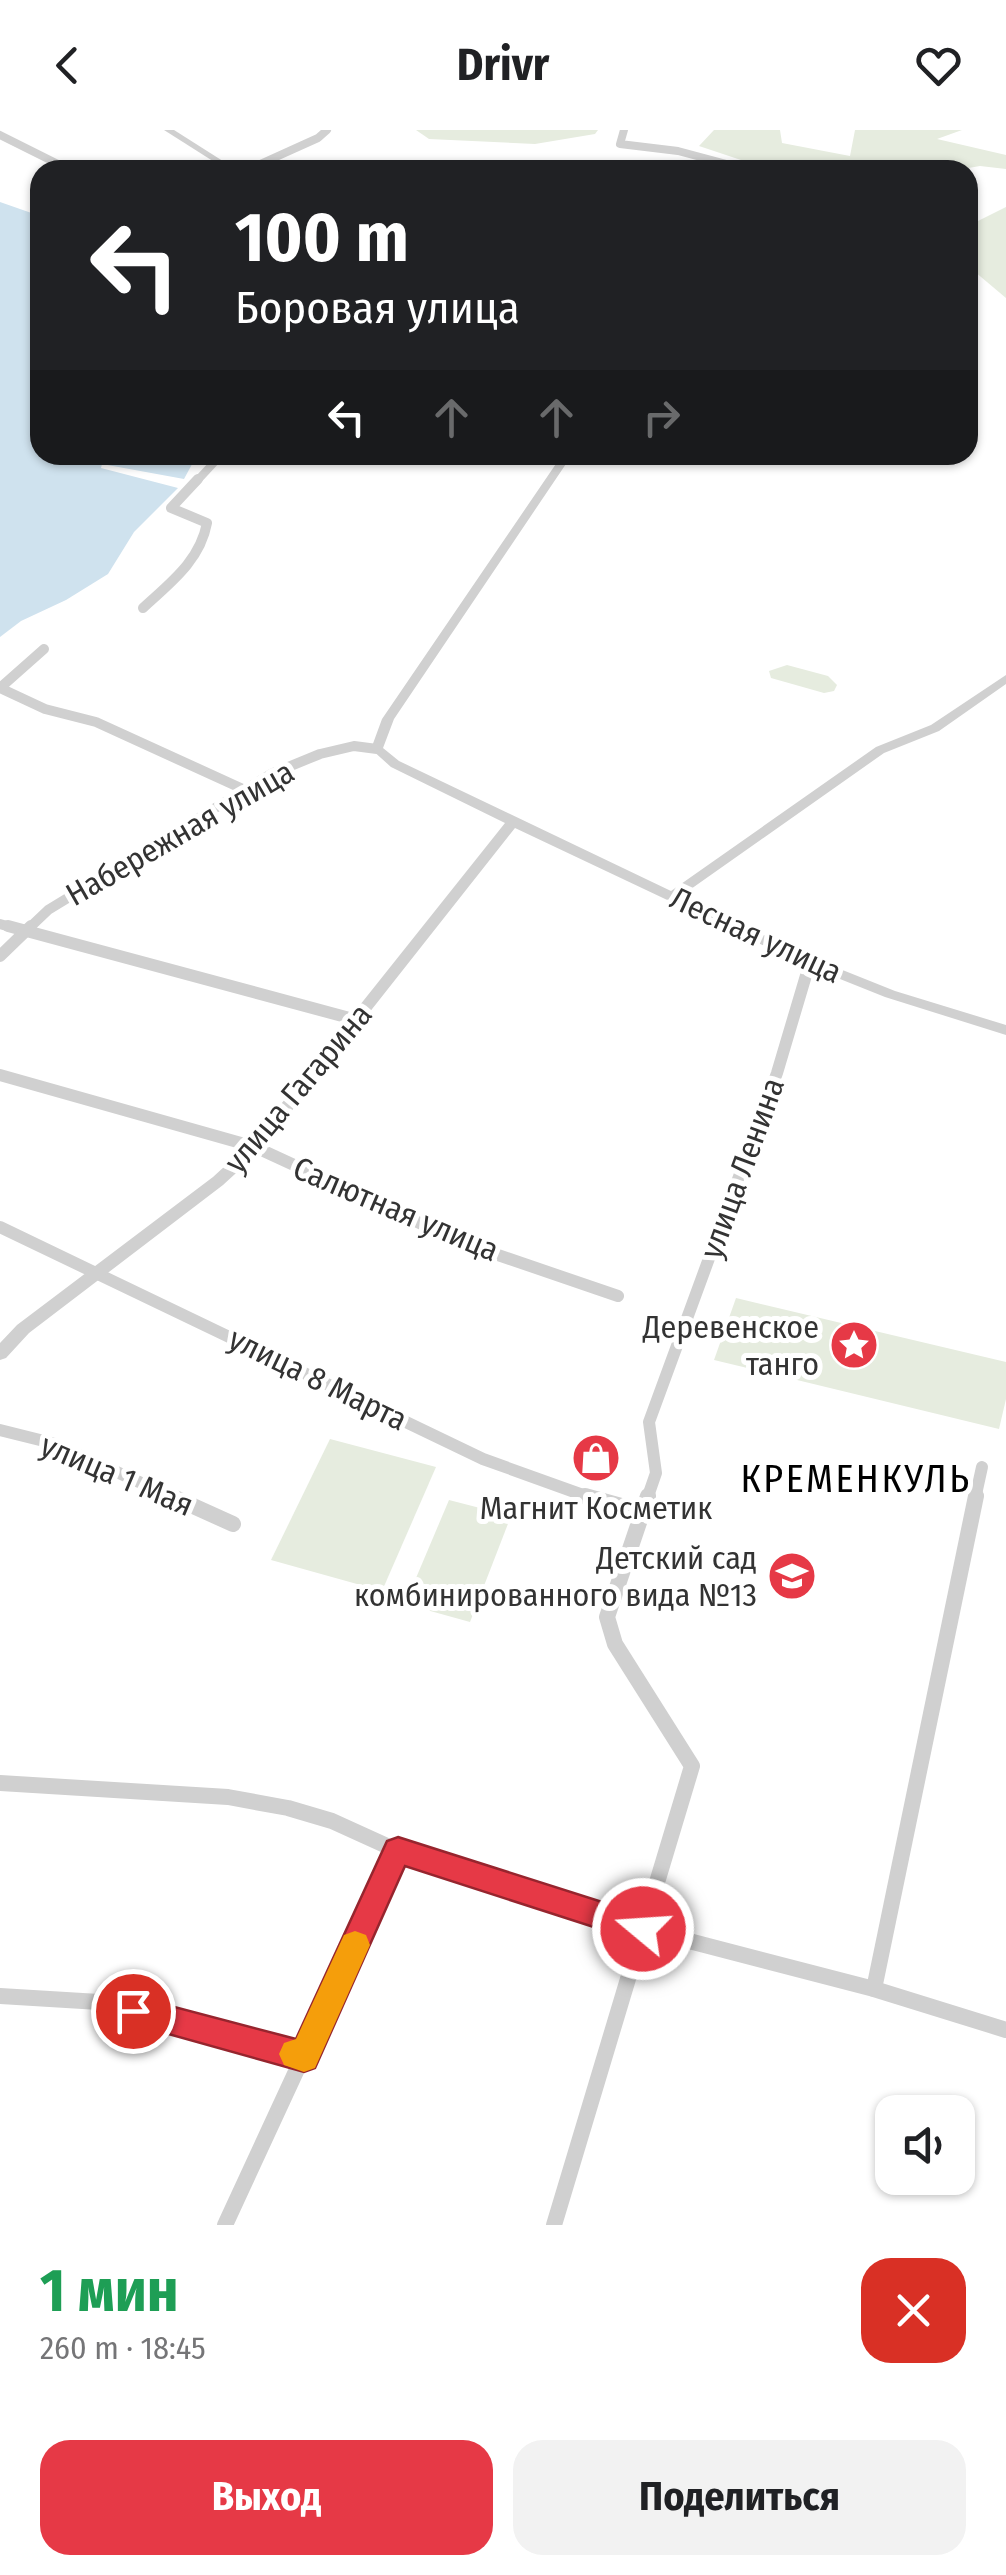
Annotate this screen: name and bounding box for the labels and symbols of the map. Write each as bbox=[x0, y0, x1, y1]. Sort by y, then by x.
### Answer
street label: Набережная улица bbox=[59, 752, 301, 914]
street label: Лесная улица bbox=[664, 879, 848, 991]
street label: улица Гагарина bbox=[216, 996, 380, 1180]
street label: улица Ленина bbox=[692, 1073, 792, 1263]
street label: Салютная улица bbox=[288, 1149, 504, 1269]
place label: Деревенское танго bbox=[642, 1308, 819, 1383]
place icon: Деревенское танго bbox=[828, 1319, 880, 1371]
street label: улица 8 Марта bbox=[223, 1320, 413, 1438]
street label: улица 1 Мая bbox=[35, 1426, 199, 1524]
shop icon: Магнит Косметик bbox=[570, 1432, 622, 1484]
district label: КРЕМЕНКУЛЬ bbox=[741, 1456, 971, 1502]
place label: Магнит Косметик bbox=[480, 1489, 712, 1527]
place label: Детский сад комбинированного вида №13 bbox=[354, 1539, 757, 1614]
school or university icon: Детский сад комбинированного вида №13 bbox=[766, 1550, 818, 1602]
position arrow bbox=[591, 1877, 695, 1981]
pin bbox=[91, 1969, 176, 2054]

